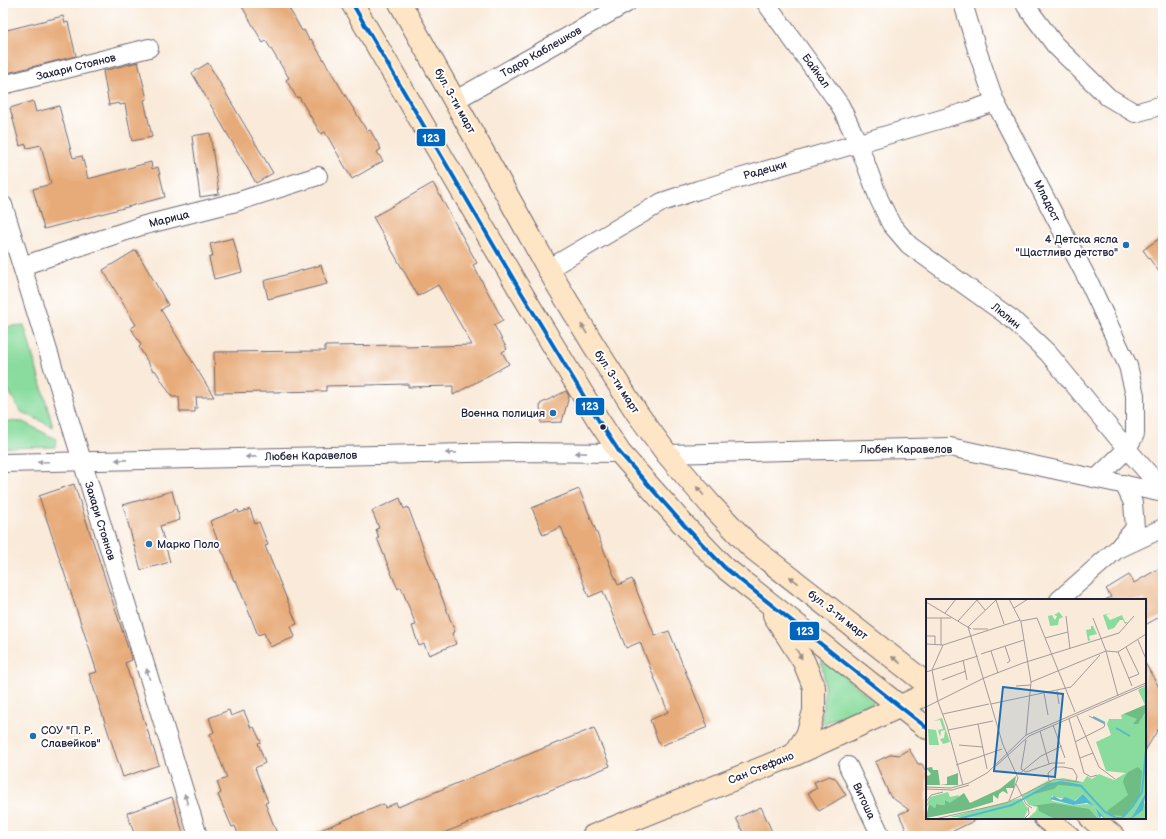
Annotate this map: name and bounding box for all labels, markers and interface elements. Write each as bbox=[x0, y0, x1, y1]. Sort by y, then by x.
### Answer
street label: Тодор Каблешков bbox=[498, 23, 584, 80]
street label: Захари Стоянов bbox=[35, 51, 117, 83]
street label: Байкал bbox=[799, 51, 833, 91]
street label: бул. 3-ти март bbox=[432, 66, 478, 136]
line badge: 123 bbox=[416, 128, 446, 147]
text: 123 bbox=[422, 132, 440, 145]
street label: Радецки bbox=[742, 158, 788, 182]
street label: Младост bbox=[1031, 178, 1063, 224]
street label: Марица bbox=[148, 208, 191, 230]
place label: 4 Детска ясла "Щастливо детство" bbox=[1015, 233, 1118, 259]
marker: 4 Детска ясла "Щастливо детство" bbox=[1121, 240, 1131, 250]
street label: Люлин bbox=[988, 300, 1023, 332]
one-way arrow bbox=[580, 323, 587, 335]
street label: бул. 3-ти март bbox=[592, 348, 642, 416]
line badge: 123 bbox=[575, 397, 605, 416]
text: 123 bbox=[581, 400, 599, 413]
place label: Военна полиция bbox=[461, 407, 545, 420]
marker: Военна полиция bbox=[548, 408, 558, 418]
unlabelled marker bbox=[598, 422, 608, 432]
street label: Любен Каравелов bbox=[859, 443, 952, 456]
street label: Любен Каравелов bbox=[264, 449, 358, 463]
one-way arrow bbox=[575, 449, 587, 456]
one-way arrow bbox=[444, 450, 457, 456]
one-way arrow bbox=[244, 454, 257, 460]
one-way arrow bbox=[115, 456, 127, 463]
one-way arrow bbox=[37, 458, 49, 465]
street label: Захари Стоянов bbox=[82, 480, 118, 562]
one-way arrow bbox=[695, 486, 704, 497]
place label: Марко Поло bbox=[157, 538, 219, 551]
marker: Марко Поло bbox=[144, 539, 154, 549]
one-way arrow bbox=[788, 576, 799, 585]
street label: бул. 3-ти март bbox=[806, 588, 870, 642]
inset map bbox=[926, 599, 1146, 819]
line badge: 123 bbox=[789, 621, 820, 641]
text: 123 bbox=[796, 625, 814, 638]
one-way arrow bbox=[795, 648, 802, 660]
one-way arrow bbox=[891, 656, 902, 665]
one-way arrow bbox=[145, 668, 151, 680]
place label: СОУ "П. Р. Славейков" bbox=[41, 724, 101, 750]
marker: СОУ "П. Р. Славейков" bbox=[28, 731, 38, 741]
street label: Сан Стефано bbox=[726, 749, 796, 787]
street label: Витоша bbox=[850, 781, 878, 822]
one-way arrow bbox=[183, 792, 189, 804]

